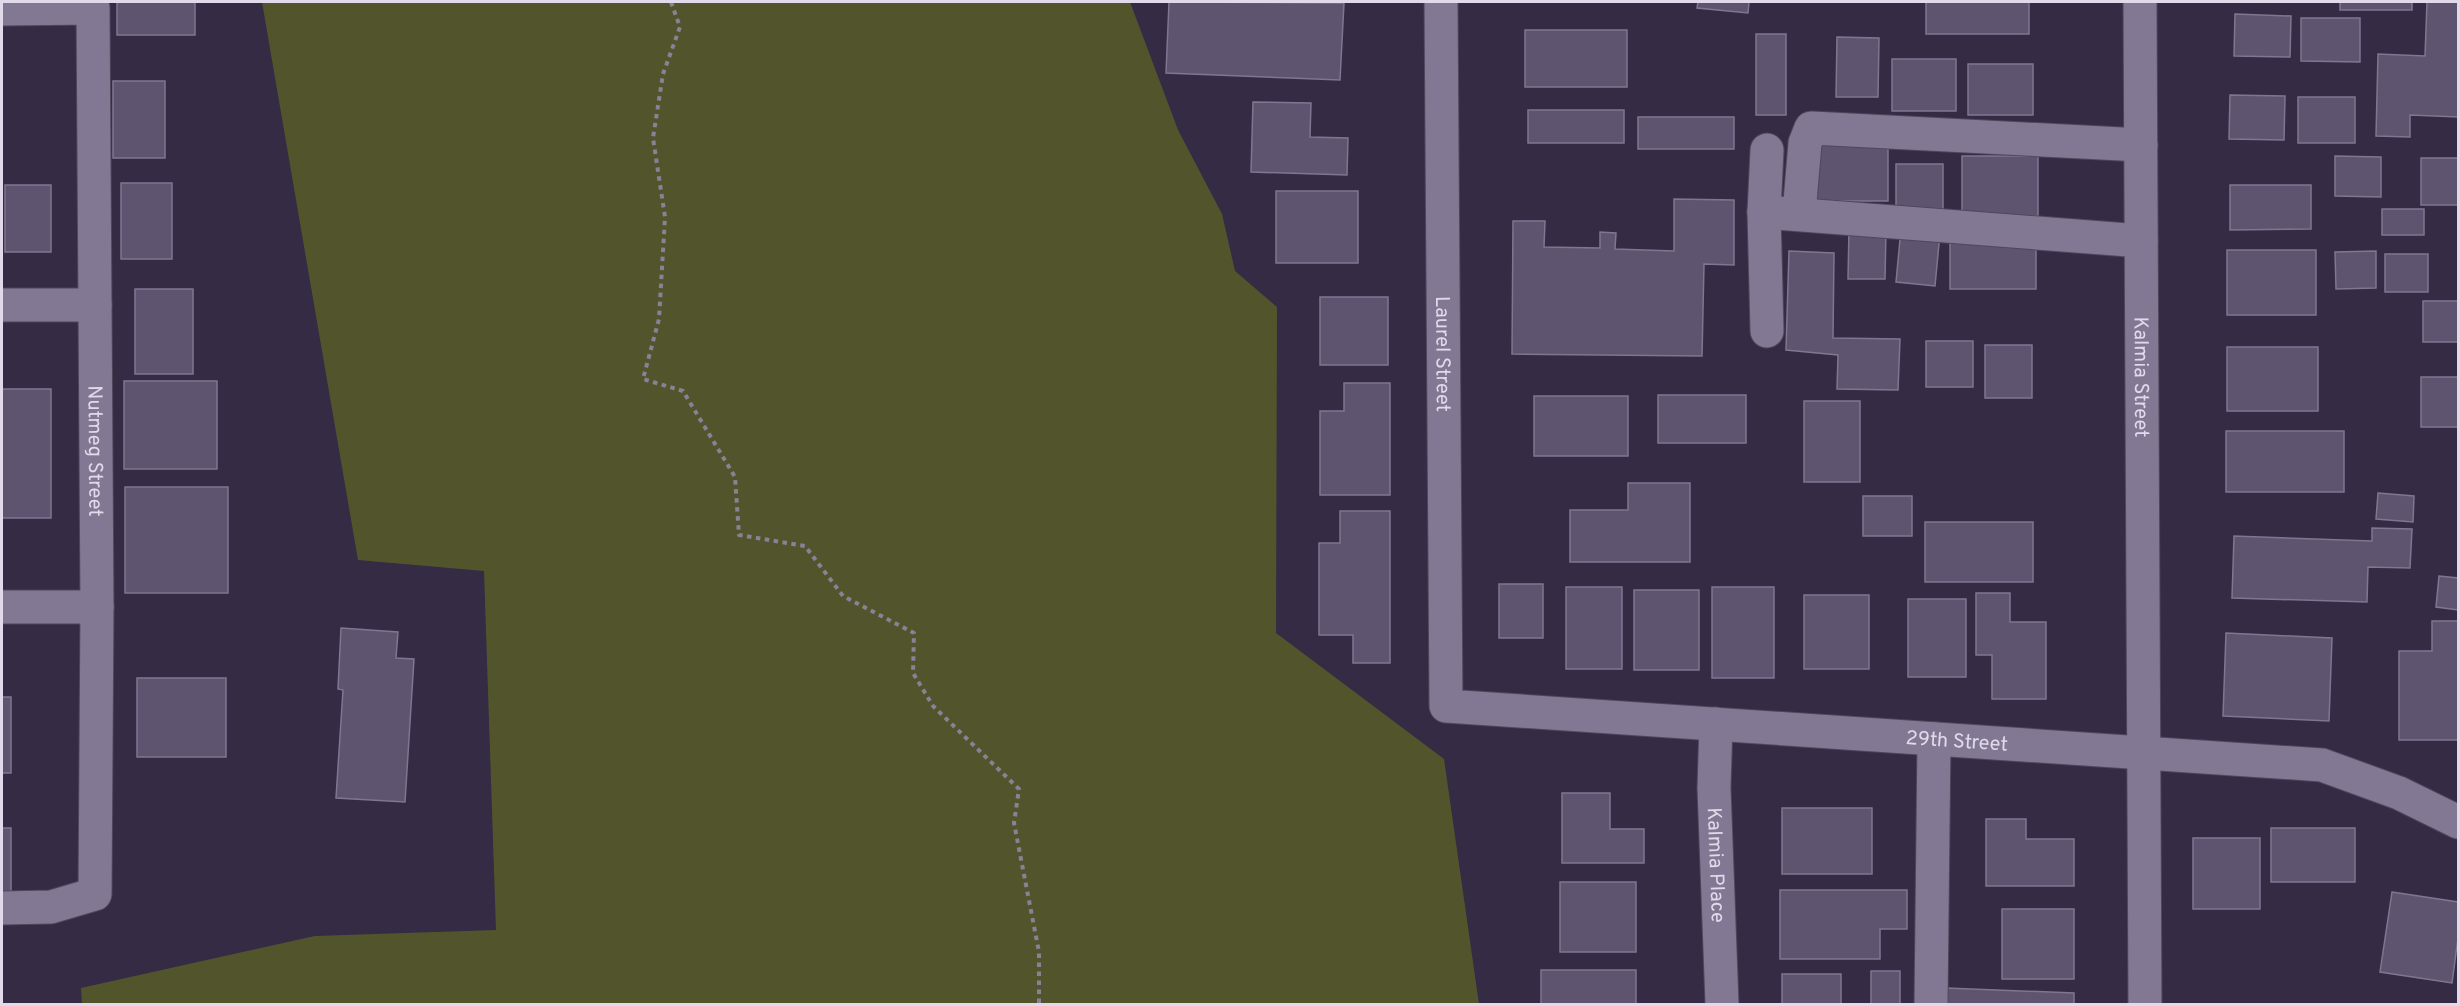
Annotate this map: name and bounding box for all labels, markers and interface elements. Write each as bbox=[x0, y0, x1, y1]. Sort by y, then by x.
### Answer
street label: Laurel Street bbox=[1428, 296, 1455, 412]
street label: Kalmia Street bbox=[2127, 316, 2153, 438]
street label: Nutmeg Street bbox=[81, 385, 107, 517]
street label: 29th Street bbox=[1905, 726, 2009, 759]
street label: Kalmia Place bbox=[1700, 807, 1730, 923]

